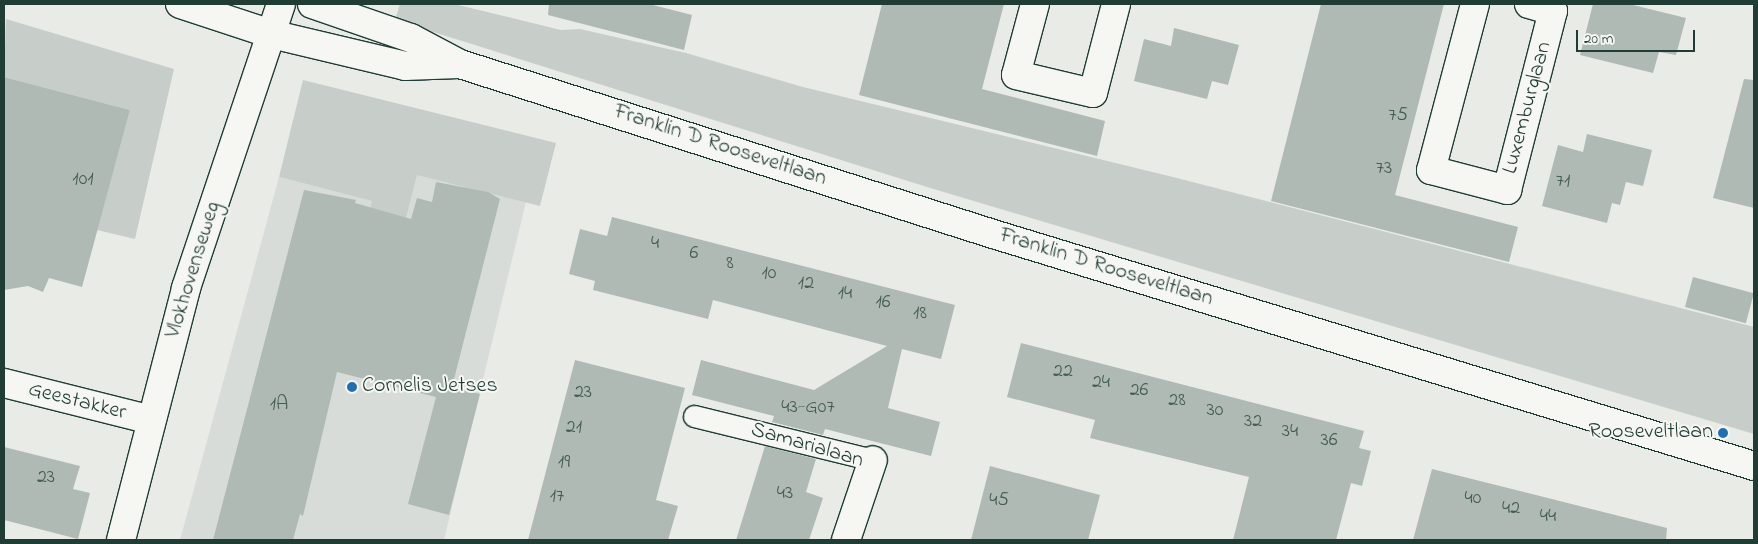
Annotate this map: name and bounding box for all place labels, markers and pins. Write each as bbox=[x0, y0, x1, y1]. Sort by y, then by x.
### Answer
place label: Cornelis Jetses bbox=[362, 374, 498, 400]
marker: Cornelis Jetses bbox=[346, 381, 358, 393]
place label: Rooseveltlaan bbox=[1589, 420, 1713, 446]
marker: Rooseveltlaan bbox=[1717, 427, 1729, 439]

